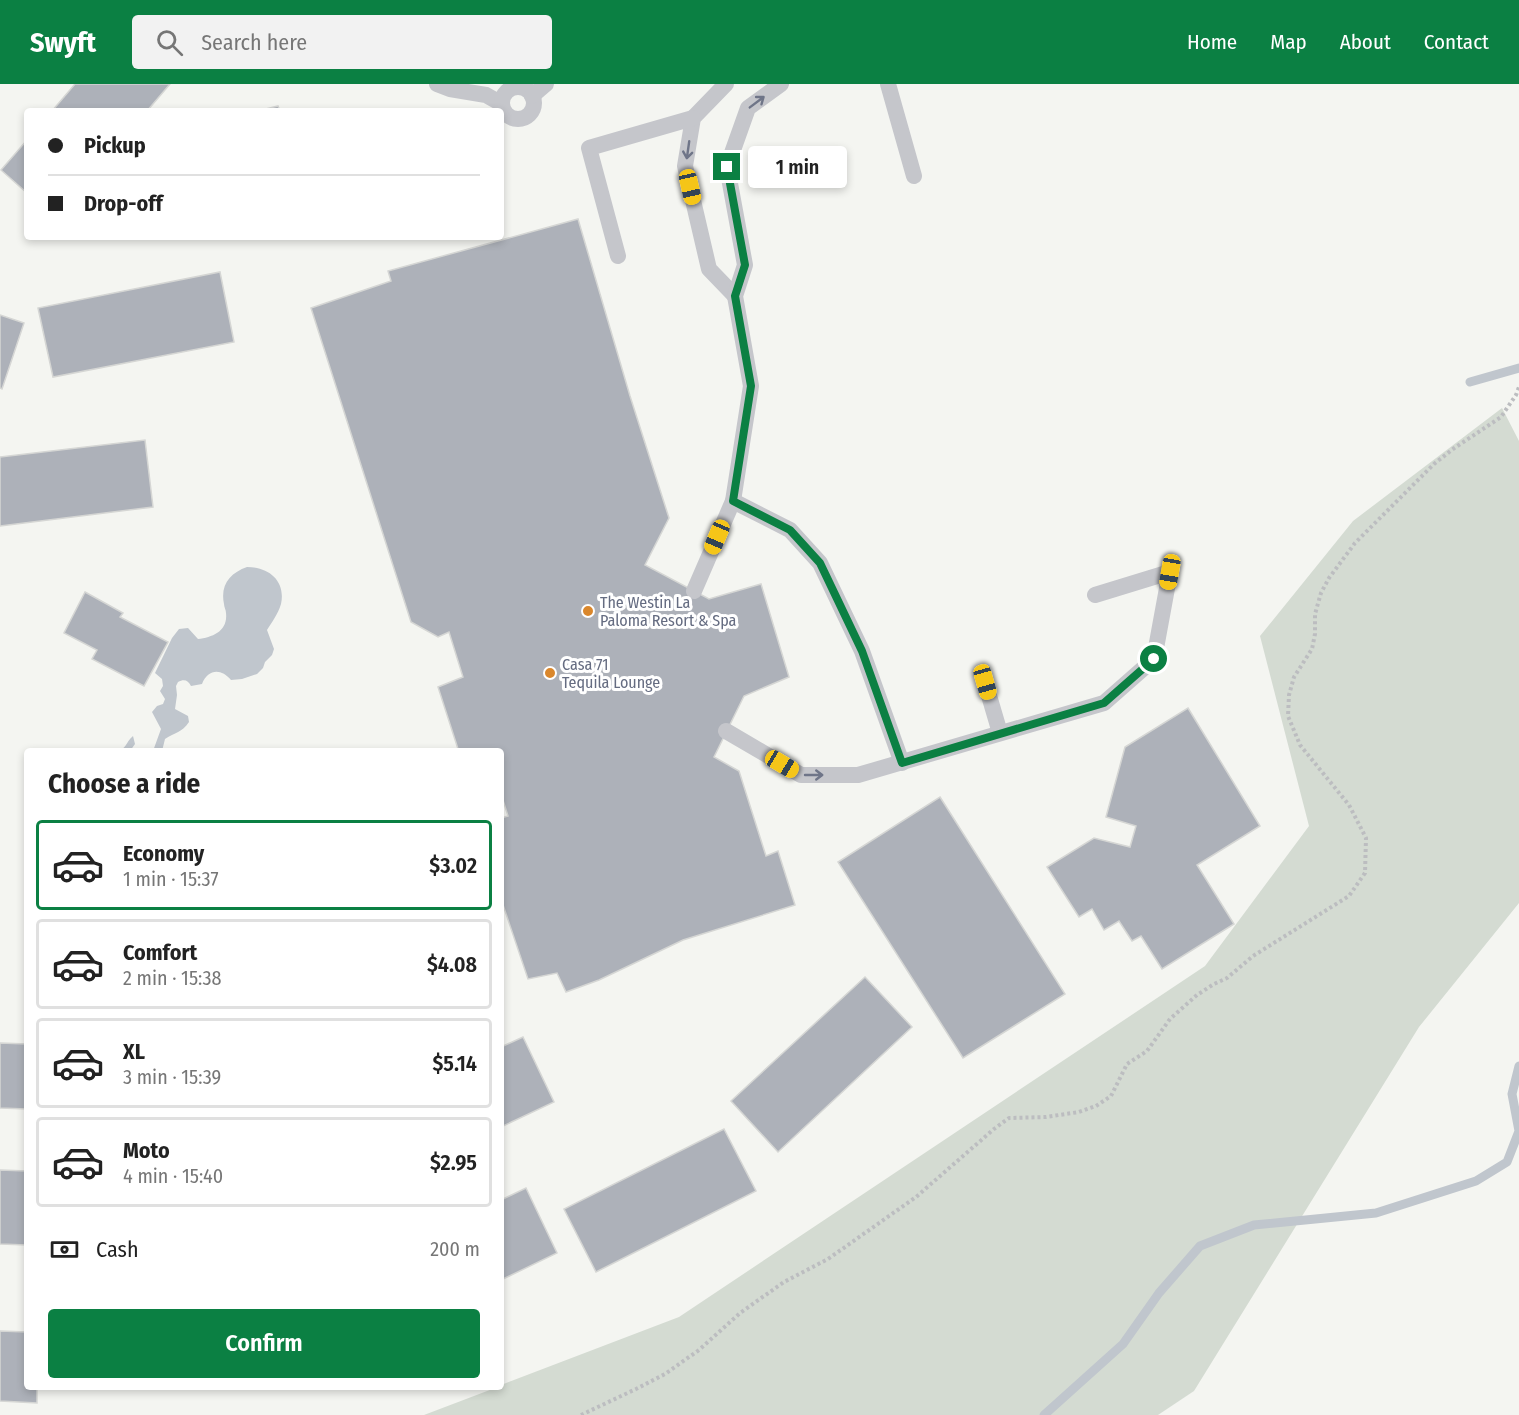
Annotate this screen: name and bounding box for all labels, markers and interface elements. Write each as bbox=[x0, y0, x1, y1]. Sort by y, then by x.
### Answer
search box bbox=[132, 15, 552, 69]
text: Swyft bbox=[30, 26, 96, 59]
icon: search bbox=[153, 26, 186, 59]
text: Search here bbox=[201, 29, 307, 56]
text: Home bbox=[1187, 29, 1237, 55]
text: Map bbox=[1270, 29, 1307, 55]
text: About bbox=[1340, 29, 1391, 55]
text: Contact bbox=[1424, 29, 1489, 55]
one-way arrow bbox=[749, 95, 765, 108]
text: Pickup bbox=[84, 132, 146, 159]
one-way arrow bbox=[682, 139, 693, 159]
callout: 1 min bbox=[748, 146, 847, 188]
route end bbox=[713, 153, 740, 180]
text: 1 min bbox=[776, 155, 819, 179]
car bbox=[677, 167, 703, 207]
text: Drop-off bbox=[84, 190, 163, 217]
car bbox=[702, 517, 732, 557]
car bbox=[1158, 553, 1182, 591]
place label: The Westin La Paloma Resort & Spa bbox=[600, 593, 737, 630]
marker: The Westin La Paloma Resort & Spa bbox=[581, 604, 595, 618]
route start bbox=[1140, 645, 1167, 672]
place label: Casa 71 Tequila Lounge bbox=[562, 655, 660, 692]
car bbox=[971, 662, 999, 702]
marker: Casa 71 Tequila Lounge bbox=[543, 666, 557, 680]
car bbox=[762, 747, 802, 781]
text: Choose a ride bbox=[48, 768, 200, 800]
one-way arrow bbox=[804, 769, 824, 781]
icon: car bbox=[51, 838, 105, 892]
text: Economy bbox=[123, 840, 204, 867]
text: $3.02 bbox=[429, 852, 477, 879]
text: 1 min · 15:37 bbox=[123, 867, 219, 891]
icon: car bbox=[51, 937, 105, 991]
text: Comfort bbox=[123, 939, 197, 966]
text: $4.08 bbox=[427, 951, 477, 978]
text: 2 min · 15:38 bbox=[123, 966, 222, 990]
icon: car bbox=[51, 1036, 105, 1090]
text: XL bbox=[123, 1038, 145, 1065]
text: $5.14 bbox=[432, 1050, 477, 1077]
text: 3 min · 15:39 bbox=[123, 1065, 221, 1089]
icon: car bbox=[51, 1135, 105, 1189]
text: Moto bbox=[123, 1137, 170, 1164]
text: $2.95 bbox=[430, 1149, 477, 1176]
text: 4 min · 15:40 bbox=[123, 1164, 223, 1188]
icon: cash bbox=[48, 1233, 81, 1266]
text: Cash bbox=[96, 1236, 139, 1263]
text: 200 m bbox=[430, 1237, 480, 1261]
button: Confirm bbox=[48, 1309, 480, 1378]

